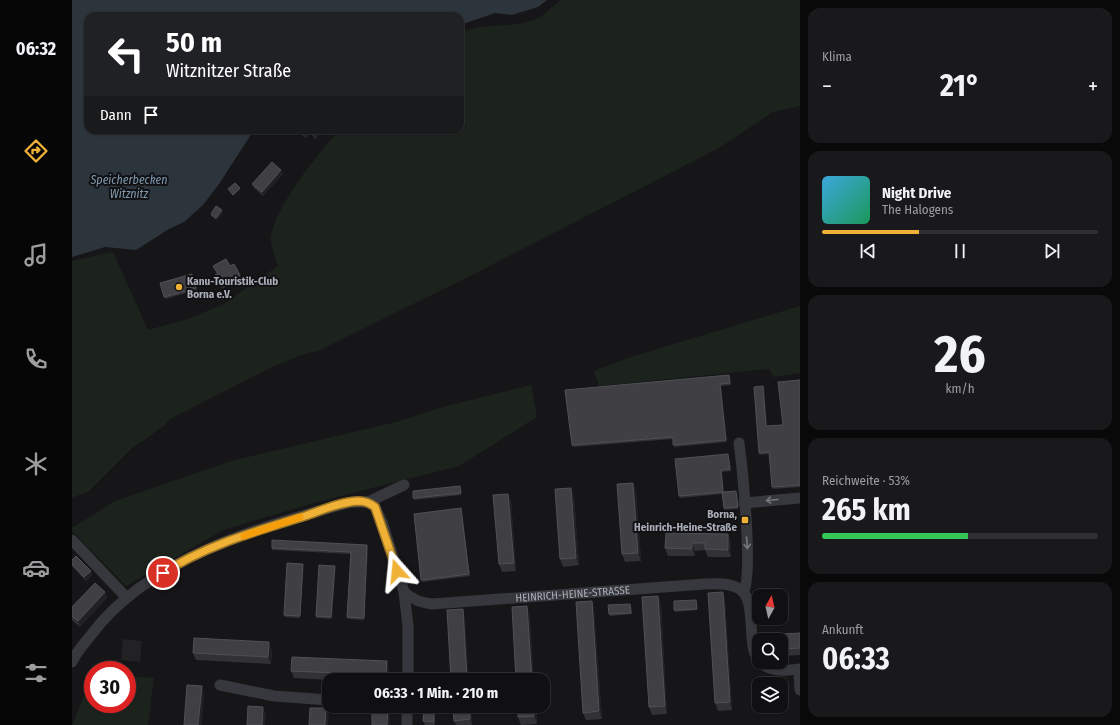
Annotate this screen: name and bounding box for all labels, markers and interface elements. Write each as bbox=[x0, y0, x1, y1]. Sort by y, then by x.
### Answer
text: 50 m bbox=[166, 26, 222, 59]
icon: left bbox=[100, 28, 152, 80]
text: 06:32 bbox=[16, 38, 56, 60]
text: Klima bbox=[822, 49, 852, 64]
text: Witznitzer Straße bbox=[166, 60, 291, 82]
text: 21° bbox=[940, 68, 980, 104]
text: − bbox=[822, 73, 832, 100]
text: + bbox=[1088, 73, 1098, 100]
icon: arrive bbox=[140, 104, 162, 126]
text: Dann bbox=[100, 106, 132, 124]
icon: directions bbox=[22, 137, 50, 165]
water label: Speicherbecken Witznitz bbox=[89, 173, 168, 201]
text: Night Drive bbox=[882, 184, 951, 202]
text: The Halogens bbox=[882, 202, 953, 217]
icon: previous bbox=[857, 240, 879, 262]
icon: pause bbox=[949, 240, 971, 262]
icon: next bbox=[1041, 240, 1063, 262]
icon: music bbox=[22, 241, 50, 269]
place label: Kanu-Touristik-Club Borna e.V. bbox=[187, 275, 278, 301]
marker: Kanu-Touristik-Club Borna e.V. bbox=[174, 282, 184, 292]
text: 26 bbox=[934, 323, 986, 386]
icon: phone bbox=[22, 345, 50, 373]
text: km/h bbox=[946, 381, 975, 396]
icon: climate bbox=[22, 450, 50, 478]
text: Reichweite · 53% bbox=[822, 473, 910, 488]
text: 265 km bbox=[822, 492, 911, 528]
one-way arrow bbox=[766, 496, 779, 504]
place label: Borna, Heinrich-Heine-Straße bbox=[634, 508, 737, 534]
marker: Borna, Heinrich-Heine-Straße bbox=[740, 515, 750, 525]
one-way arrow bbox=[743, 536, 750, 549]
position arrow bbox=[376, 550, 418, 592]
icon: car bbox=[22, 554, 50, 582]
pin bbox=[146, 556, 180, 590]
icon: arrive bbox=[152, 562, 174, 584]
street label: HEINRICH-HEINE-STRASSE bbox=[515, 584, 630, 605]
north arrow bbox=[752, 589, 788, 625]
map controls bbox=[752, 589, 788, 713]
text: Ankunft bbox=[822, 622, 864, 637]
button: search bbox=[752, 633, 788, 669]
text: 06:33 bbox=[822, 641, 890, 677]
icon: filters bbox=[22, 659, 50, 687]
speed limit sign: 30 bbox=[84, 661, 136, 713]
button: layers bbox=[752, 677, 788, 713]
text: 06:33 · 1 Min. · 210 m bbox=[374, 684, 498, 702]

